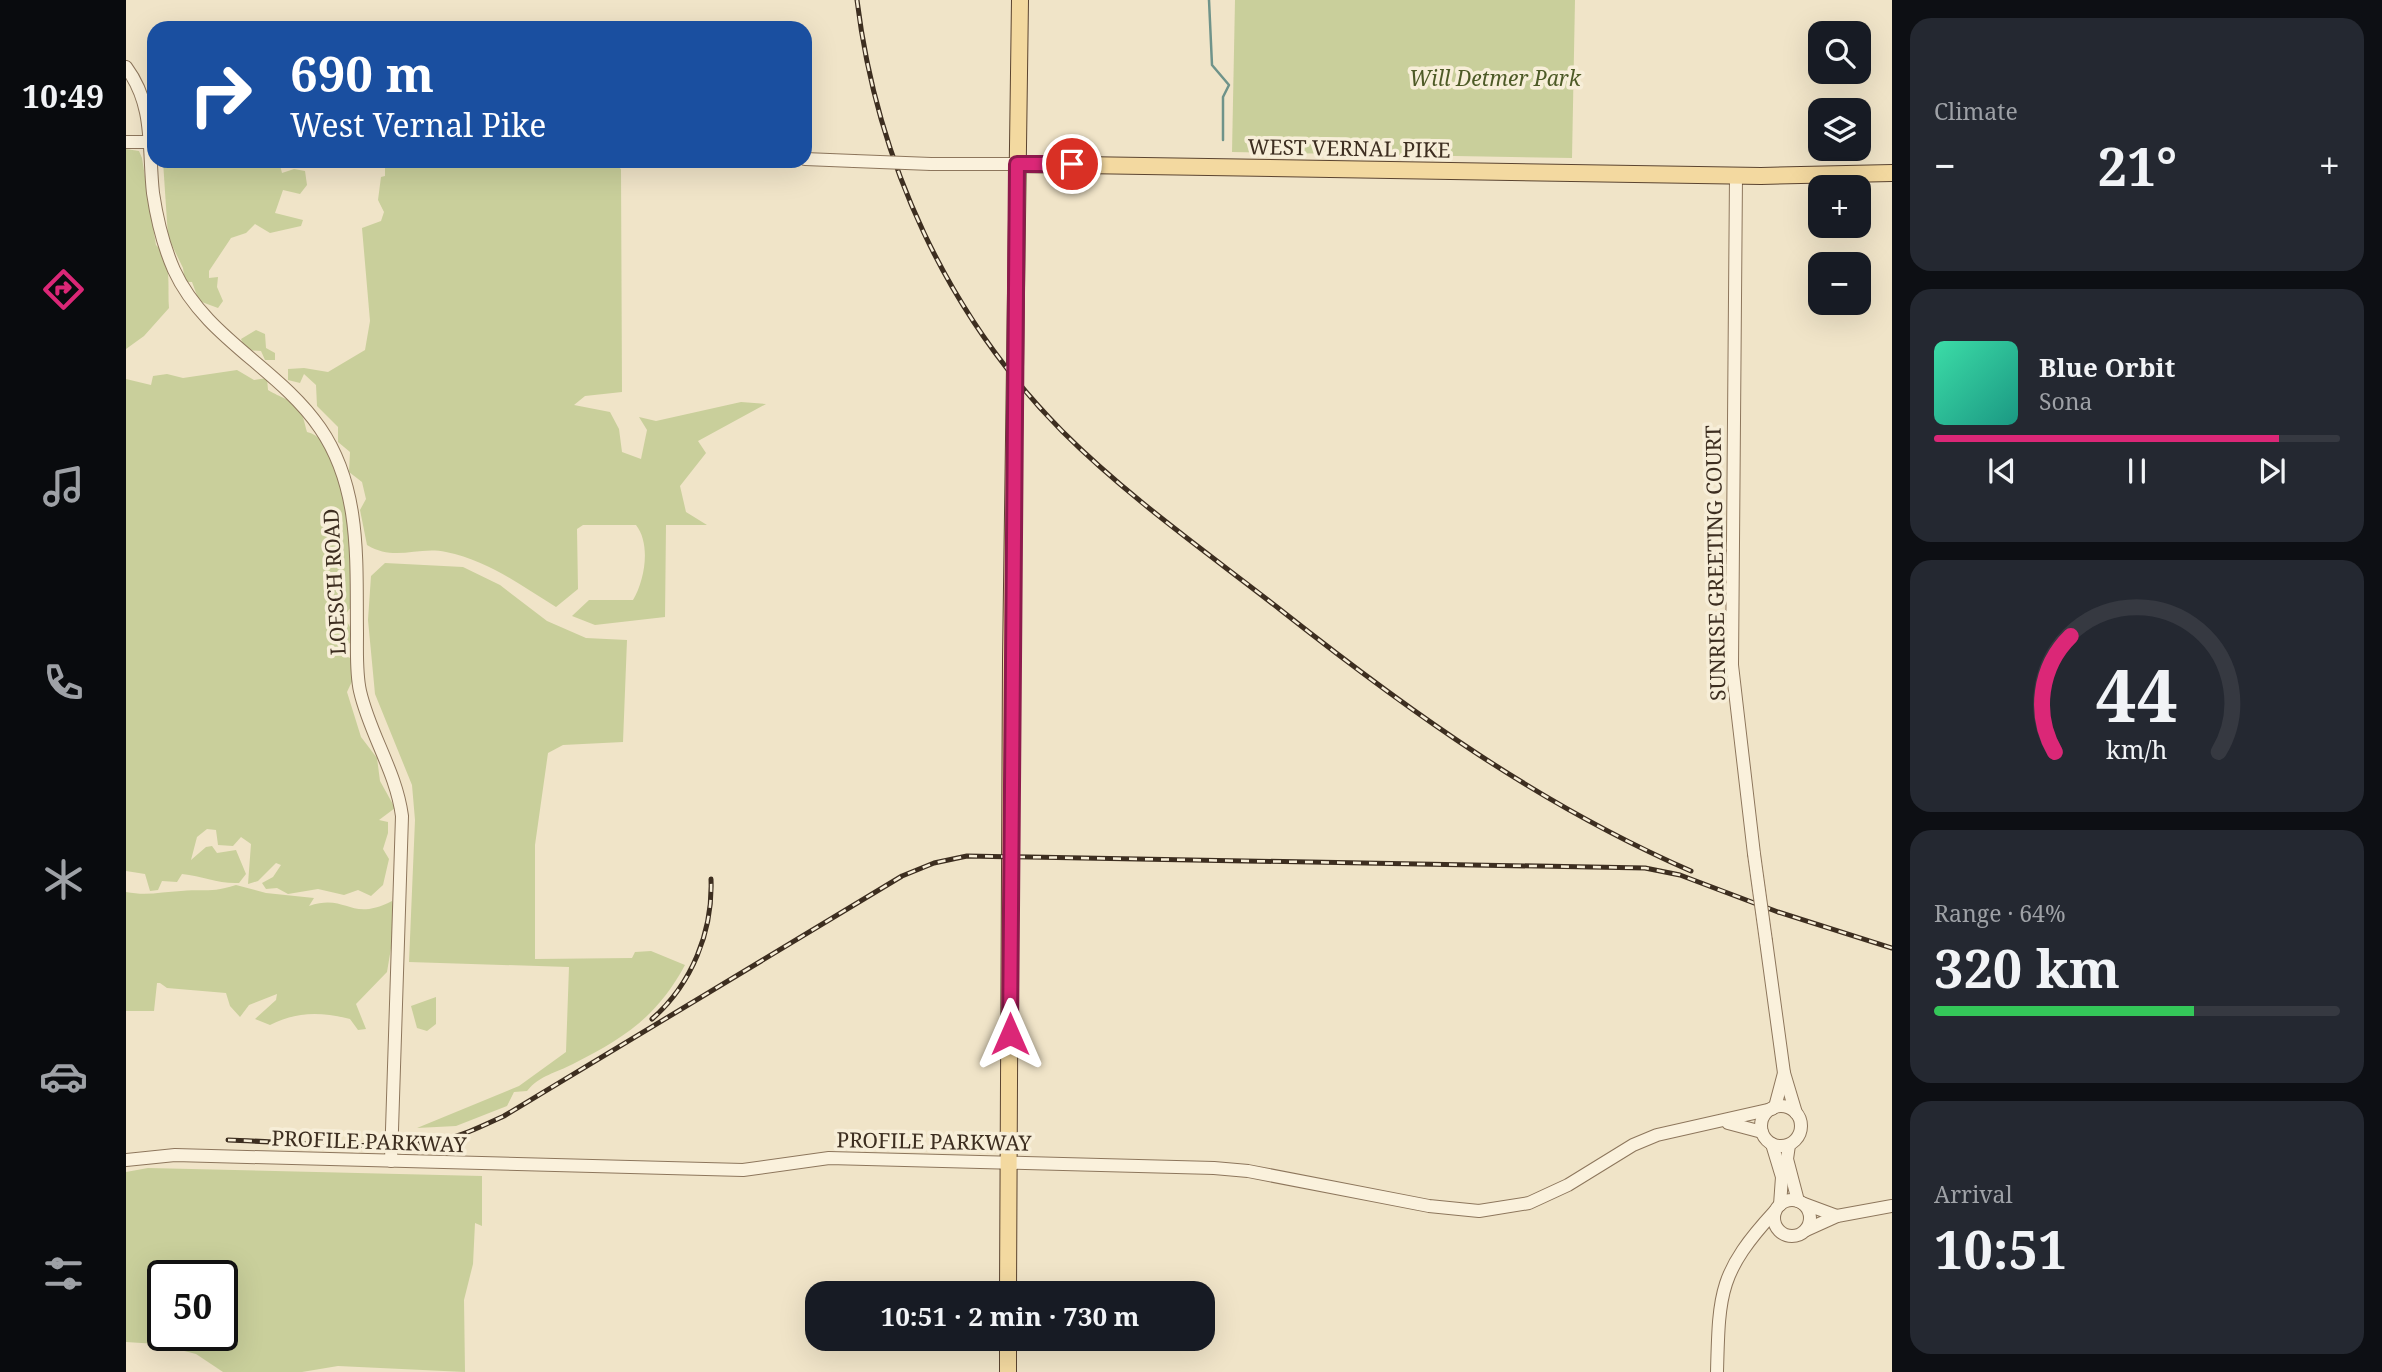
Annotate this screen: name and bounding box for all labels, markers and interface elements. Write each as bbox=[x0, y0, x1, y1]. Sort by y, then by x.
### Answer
map controls bbox=[1808, 21, 1871, 315]
button: search bbox=[1808, 21, 1871, 84]
text: 690 m bbox=[290, 40, 434, 106]
icon: right bbox=[175, 49, 266, 140]
park label: Will Detmer Park bbox=[1409, 64, 1582, 92]
text: 10:49 bbox=[22, 74, 104, 117]
text: Climate bbox=[1934, 95, 2018, 127]
button: layers bbox=[1808, 98, 1871, 161]
text: West Vernal Pike bbox=[290, 103, 546, 146]
text: 21° bbox=[2098, 130, 2177, 201]
street label: WEST VERNAL PIKE bbox=[1247, 132, 1451, 164]
pin bbox=[1042, 134, 1102, 194]
text: − bbox=[1934, 139, 1956, 191]
text: + bbox=[2319, 139, 2340, 191]
icon: arrive bbox=[1053, 145, 1091, 183]
button: + bbox=[1808, 175, 1871, 238]
button: − bbox=[1808, 252, 1871, 315]
icon: directions bbox=[39, 265, 88, 314]
text: Blue Orbit bbox=[2039, 349, 2175, 385]
text: Sona bbox=[2039, 385, 2093, 417]
street label: SUNRISE GREETING COURT bbox=[1699, 425, 1731, 701]
icon: previous bbox=[1983, 452, 2021, 490]
icon: pause bbox=[2118, 452, 2156, 490]
icon: next bbox=[2253, 452, 2291, 490]
icon: music bbox=[39, 462, 88, 511]
street label: LOESCH ROAD bbox=[316, 508, 352, 656]
text: 44 bbox=[2096, 644, 2178, 743]
icon: phone bbox=[39, 658, 88, 707]
text: km/h bbox=[2106, 732, 2168, 766]
icon: climate bbox=[39, 855, 88, 904]
text: Range · 64% bbox=[1934, 897, 2066, 929]
text: 320 km bbox=[1934, 932, 2120, 1003]
position arrow bbox=[973, 997, 1047, 1071]
icon: car bbox=[39, 1052, 88, 1101]
street label: PROFILE PARKWAY bbox=[271, 1124, 468, 1158]
street label: PROFILE PARKWAY bbox=[836, 1125, 1033, 1157]
text: Arrival bbox=[1934, 1178, 2013, 1210]
text: 10:51 bbox=[1934, 1213, 2067, 1284]
icon: filters bbox=[39, 1249, 88, 1298]
speed limit sign: 50 bbox=[147, 1260, 238, 1351]
text: 10:51 · 2 min · 730 m bbox=[880, 1298, 1140, 1334]

